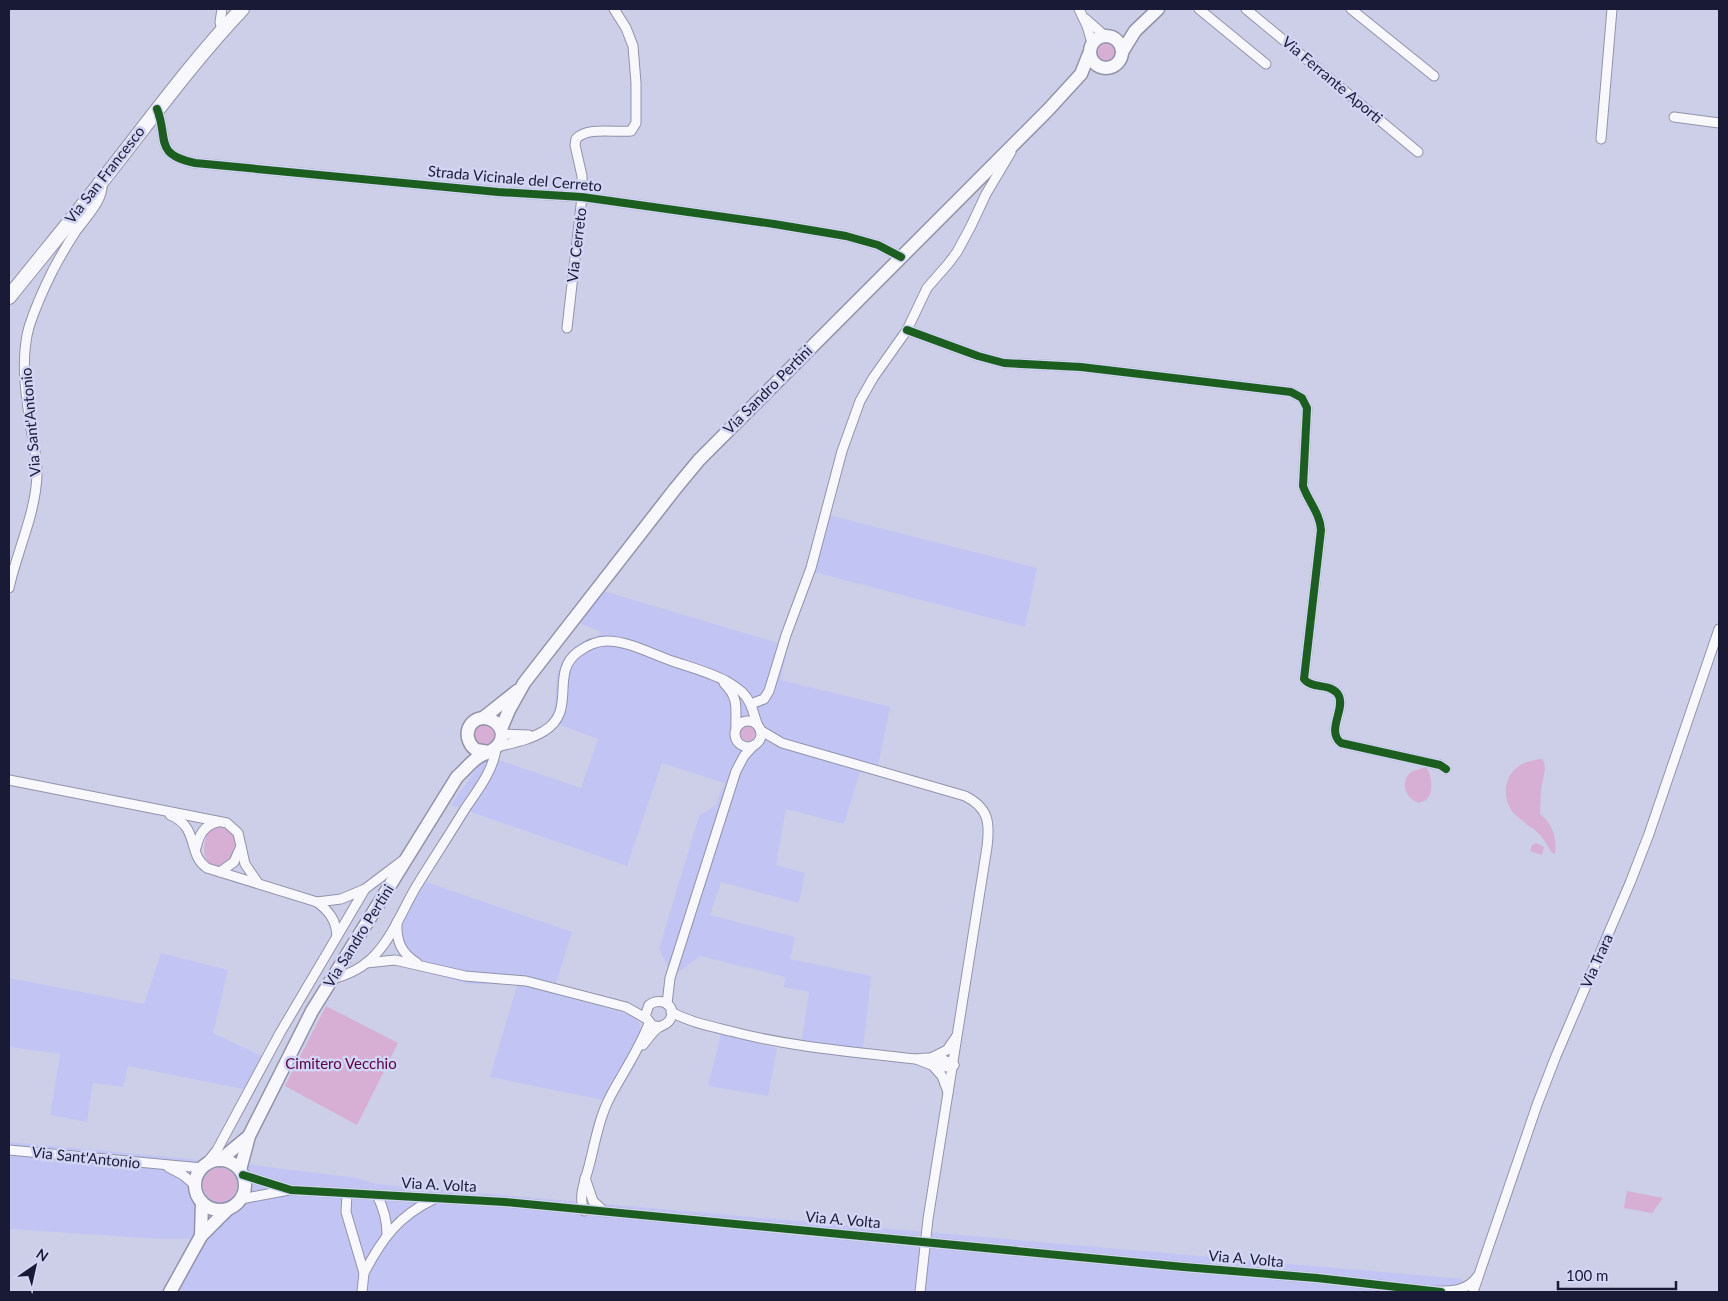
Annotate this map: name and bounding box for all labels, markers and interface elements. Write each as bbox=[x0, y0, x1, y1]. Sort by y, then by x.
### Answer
street label: Via Ferrante Aporti bbox=[1279, 32, 1387, 127]
street label: Via San Francesco bbox=[61, 122, 148, 227]
street label: Strada Vicinale del Cerreto bbox=[427, 161, 603, 195]
street label: Via Cerreto bbox=[562, 206, 590, 283]
street label: Via Sandro Pertini bbox=[719, 341, 815, 437]
street label: Via Sant'Antonio bbox=[16, 367, 44, 477]
street label: Via Sandro Pertini bbox=[319, 881, 397, 990]
street label: Via Trara bbox=[1576, 931, 1616, 990]
park label: Cimitero Vecchio bbox=[285, 1054, 397, 1072]
street label: Via Sant'Antonio bbox=[31, 1142, 141, 1172]
street label: Via A. Volta bbox=[401, 1173, 477, 1195]
street label: Via A. Volta bbox=[805, 1207, 881, 1231]
north arrow bbox=[10, 1241, 60, 1291]
text: N bbox=[33, 1245, 52, 1265]
street label: Via A. Volta bbox=[1208, 1246, 1284, 1270]
scale bar bbox=[1558, 1258, 1676, 1290]
text: 100 m bbox=[1566, 1266, 1608, 1284]

